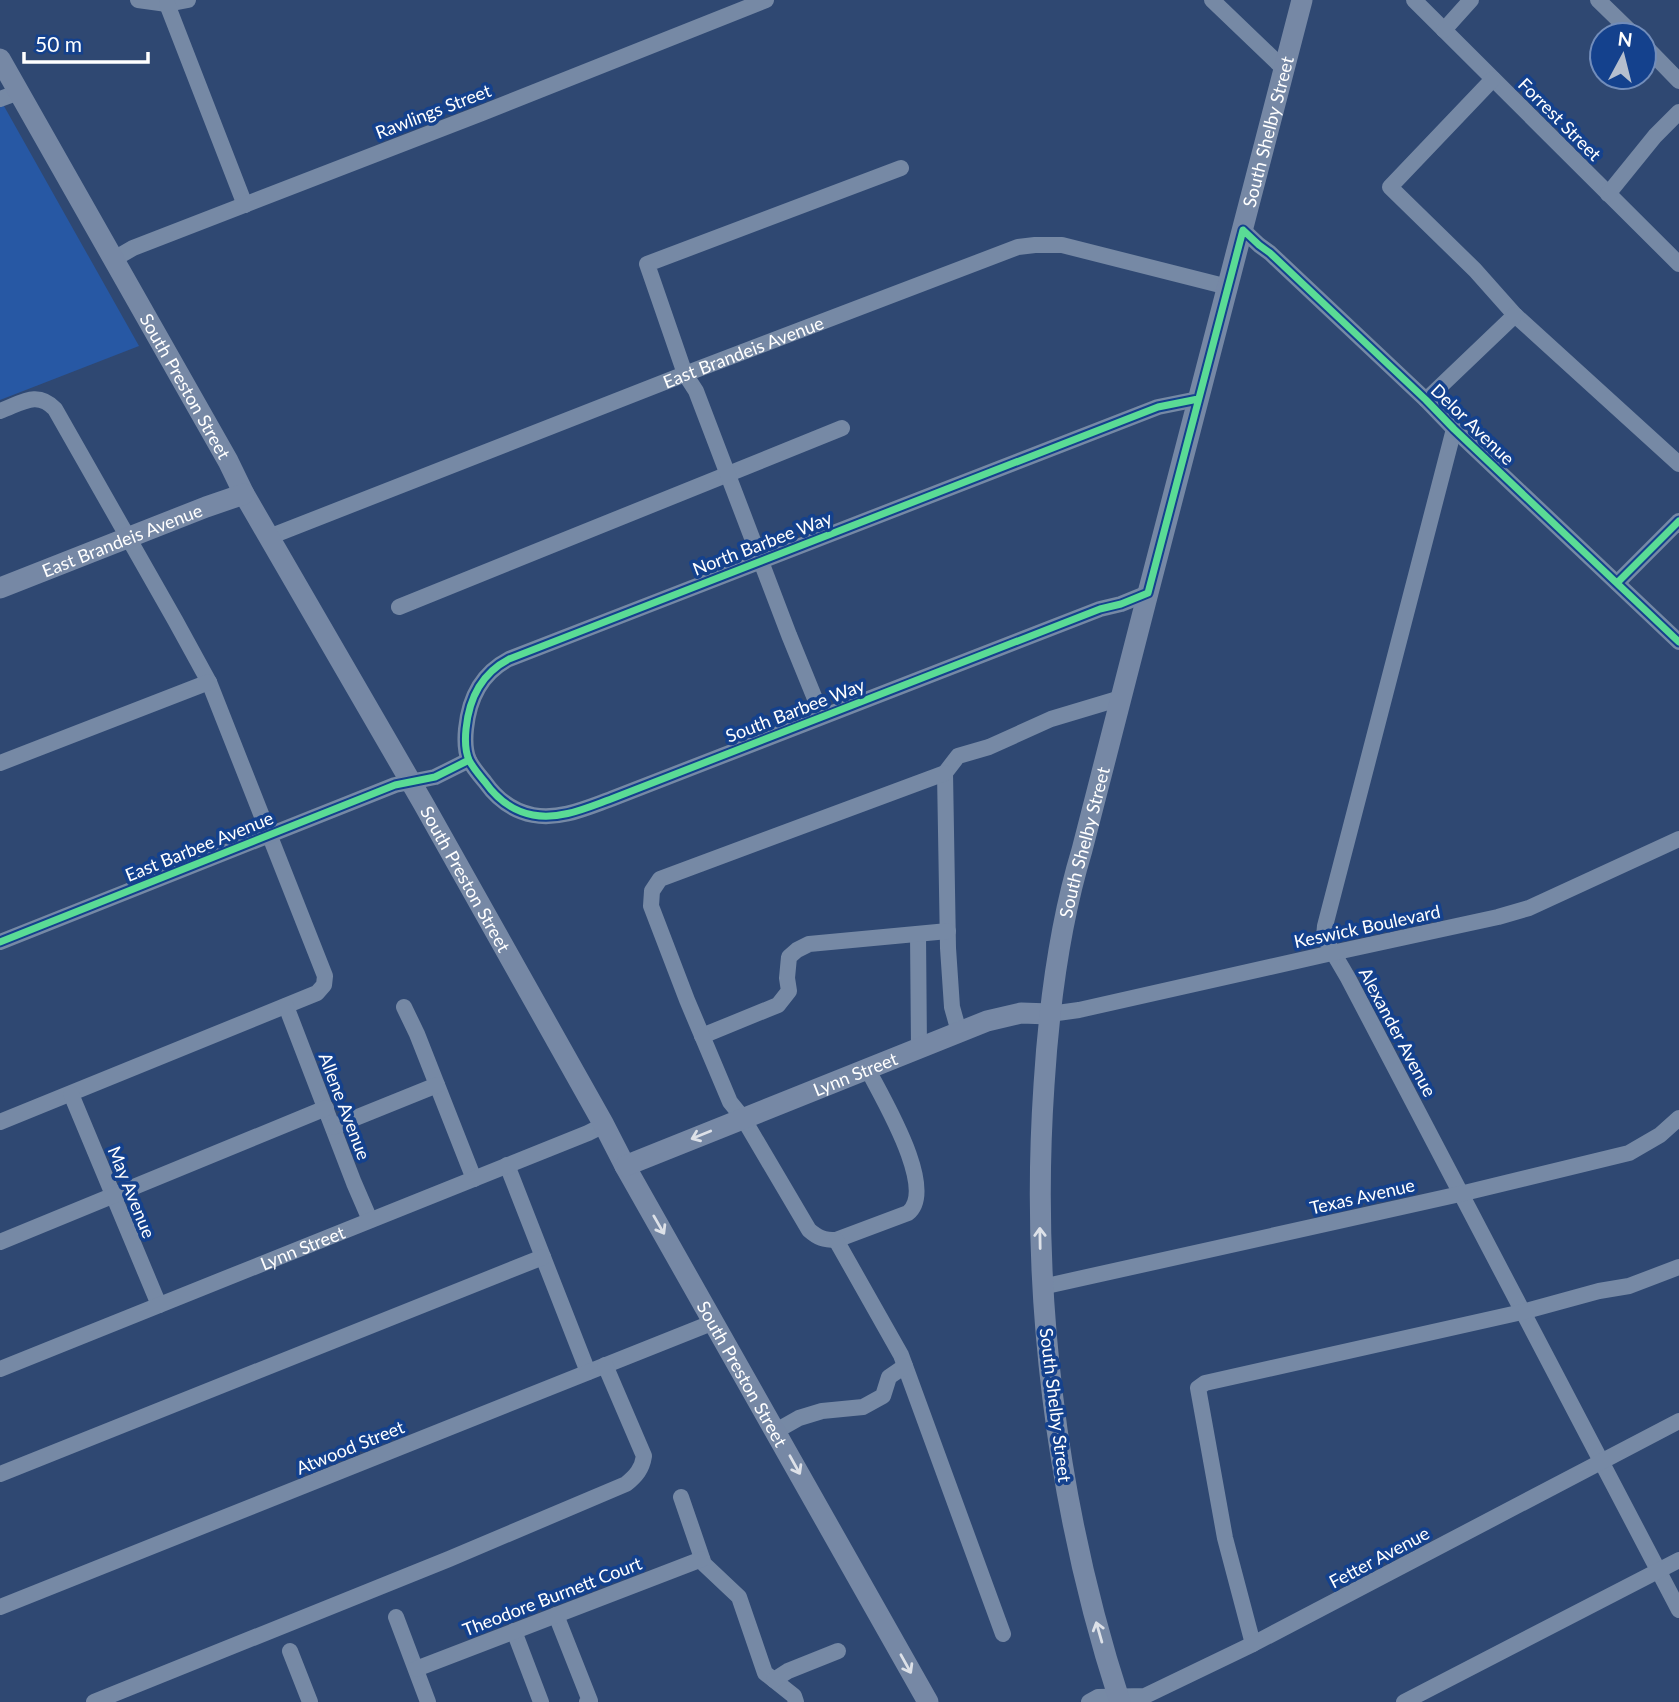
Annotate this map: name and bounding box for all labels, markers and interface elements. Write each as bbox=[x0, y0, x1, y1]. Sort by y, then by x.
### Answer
scale bar bbox=[24, 21, 149, 65]
north arrow bbox=[1588, 21, 1658, 91]
text: N bbox=[1616, 26, 1634, 51]
text: 50 m bbox=[35, 31, 82, 56]
street label: South Shelby Street bbox=[1238, 53, 1298, 210]
street label: Forrest Street bbox=[1514, 73, 1606, 165]
street label: Rawlings Street bbox=[372, 79, 494, 143]
street label: South Preston Street bbox=[135, 309, 236, 463]
street label: East Brandeis Avenue bbox=[660, 311, 827, 393]
street label: Delor Avenue bbox=[1427, 379, 1519, 469]
street label: East Brandeis Avenue bbox=[39, 499, 205, 581]
street label: North Barbee Way bbox=[689, 506, 835, 580]
street label: South Barbee Way bbox=[722, 673, 868, 747]
street label: South Shelby Street bbox=[1054, 764, 1114, 920]
street label: South Preston Street bbox=[416, 802, 516, 956]
street label: East Barbee Avenue bbox=[122, 806, 276, 886]
street label: Keswick Boulevard bbox=[1292, 900, 1442, 952]
street label: Alexander Avenue bbox=[1355, 964, 1441, 1100]
street label: Lynn Street bbox=[810, 1047, 901, 1101]
street label: Allene Avenue bbox=[314, 1049, 376, 1163]
one-way arrow bbox=[691, 1129, 713, 1142]
street label: May Avenue bbox=[104, 1143, 160, 1241]
street label: Texas Avenue bbox=[1307, 1173, 1417, 1219]
one-way arrow bbox=[652, 1214, 666, 1234]
street label: Lynn Street bbox=[257, 1221, 348, 1274]
one-way arrow bbox=[1033, 1227, 1047, 1250]
street label: South Preston Street bbox=[693, 1297, 793, 1451]
street label: South Shelby Street bbox=[1036, 1327, 1076, 1484]
street label: Atwood Street bbox=[293, 1415, 408, 1479]
one-way arrow bbox=[788, 1455, 802, 1475]
street label: Fetter Avenue bbox=[1325, 1521, 1433, 1593]
street label: Theodore Burnett Court bbox=[459, 1551, 645, 1640]
one-way arrow bbox=[1092, 1621, 1105, 1643]
one-way arrow bbox=[899, 1653, 913, 1673]

